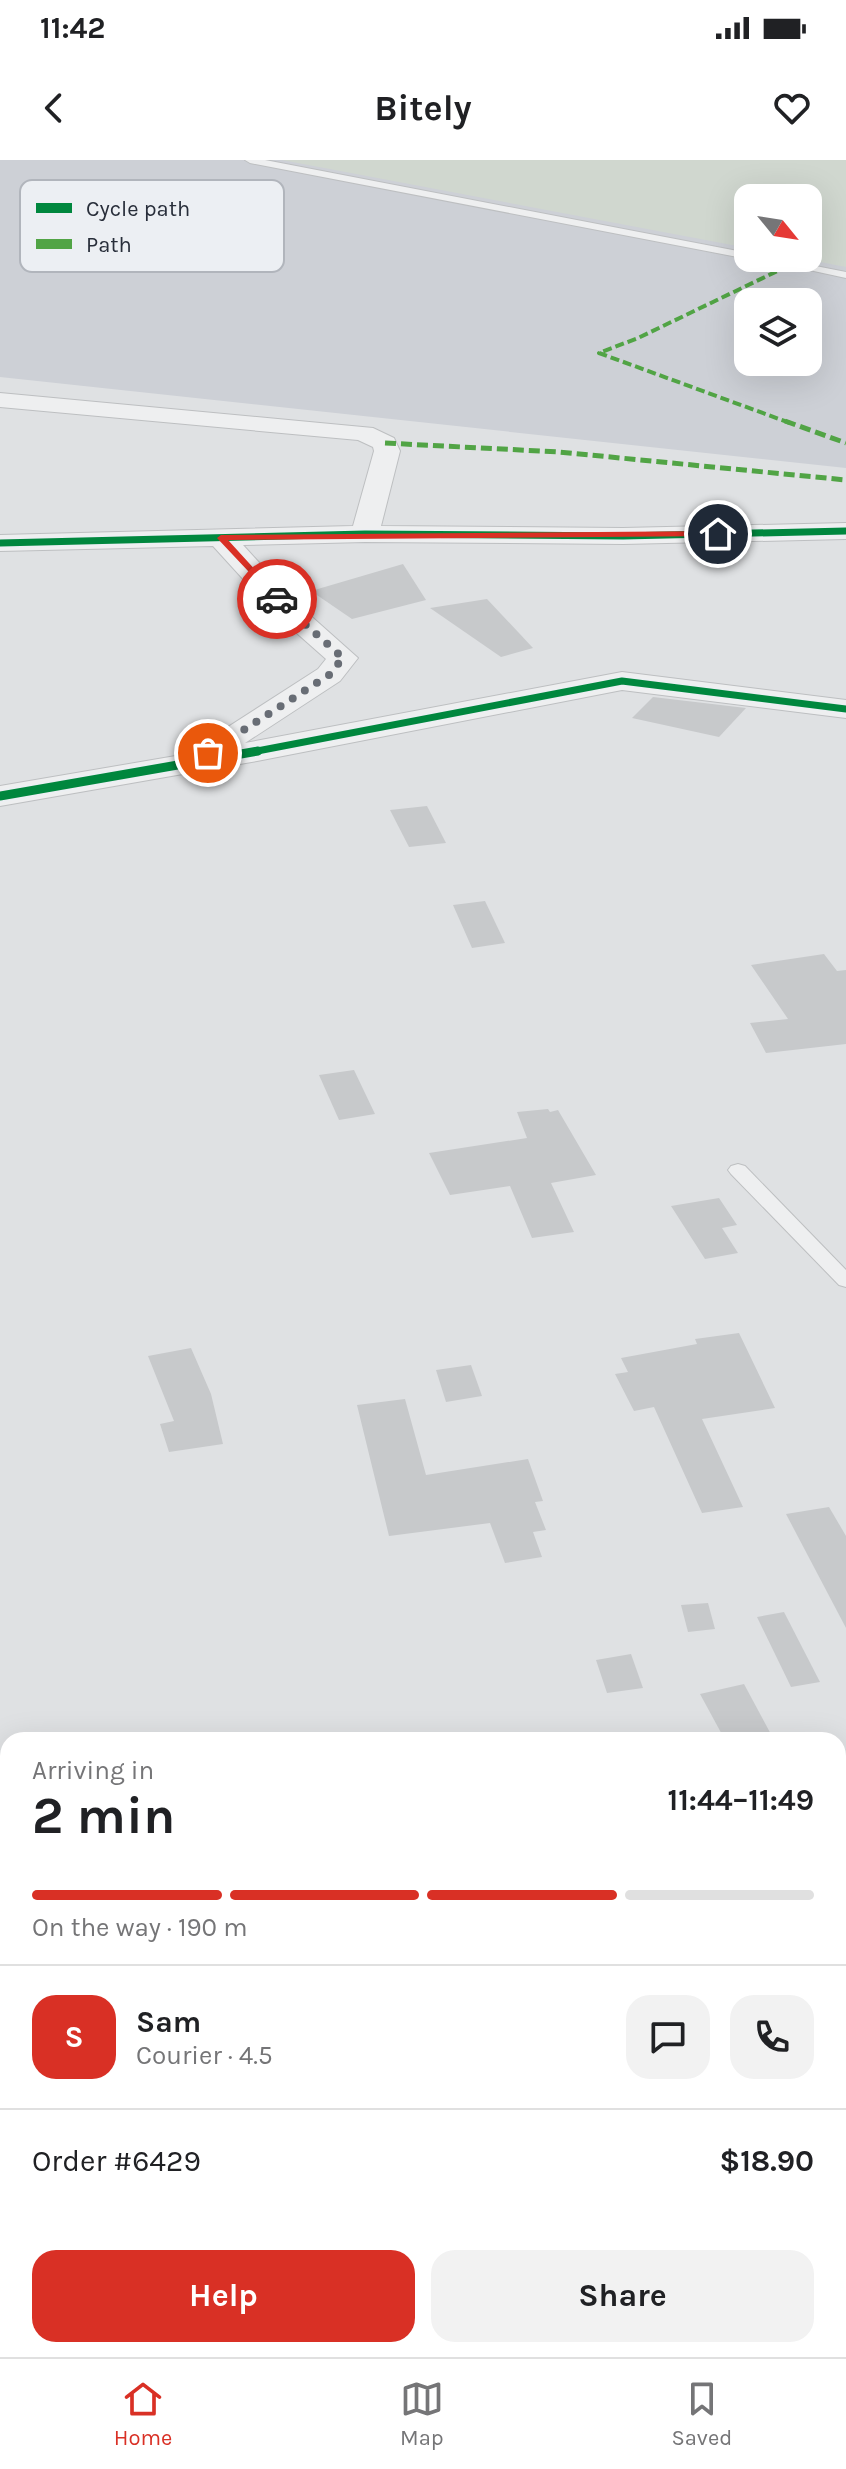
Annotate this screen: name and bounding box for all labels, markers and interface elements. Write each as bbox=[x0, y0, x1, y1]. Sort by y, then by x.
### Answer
text: 11:42 bbox=[40, 10, 105, 46]
icon: back bbox=[32, 86, 76, 130]
icon: heart bbox=[770, 86, 814, 130]
text: Bitely bbox=[374, 87, 472, 129]
legend bbox=[20, 180, 284, 272]
north arrow bbox=[734, 184, 822, 272]
map controls bbox=[734, 184, 822, 376]
text: Cycle path bbox=[86, 196, 190, 222]
text: Path bbox=[86, 232, 132, 258]
button: layers bbox=[734, 288, 822, 376]
pin bbox=[684, 500, 752, 568]
icon: home bbox=[696, 512, 740, 556]
courier bbox=[237, 559, 317, 639]
icon: car bbox=[255, 577, 299, 621]
pin bbox=[174, 719, 242, 787]
icon: bag bbox=[186, 731, 230, 775]
text: Arriving in bbox=[32, 1755, 154, 1786]
text: 11:44–11:49 bbox=[667, 1782, 814, 1818]
text: 2 min bbox=[32, 1785, 175, 1846]
text: On the way · 190 m bbox=[32, 1912, 248, 1943]
button: chat bbox=[626, 1995, 710, 2079]
button: phone bbox=[730, 1995, 814, 2079]
text: Sam bbox=[136, 2004, 201, 2040]
text: S bbox=[64, 2019, 84, 2055]
text: Courier · 4.5 bbox=[136, 2040, 273, 2071]
text: Order #6429 bbox=[32, 2143, 201, 2179]
text: $18.90 bbox=[720, 2143, 814, 2179]
button: Help bbox=[32, 2250, 415, 2342]
button: Share bbox=[431, 2250, 814, 2342]
tab: Home bbox=[114, 2377, 172, 2451]
tab: Map bbox=[400, 2377, 444, 2451]
tab: Saved bbox=[671, 2377, 732, 2451]

